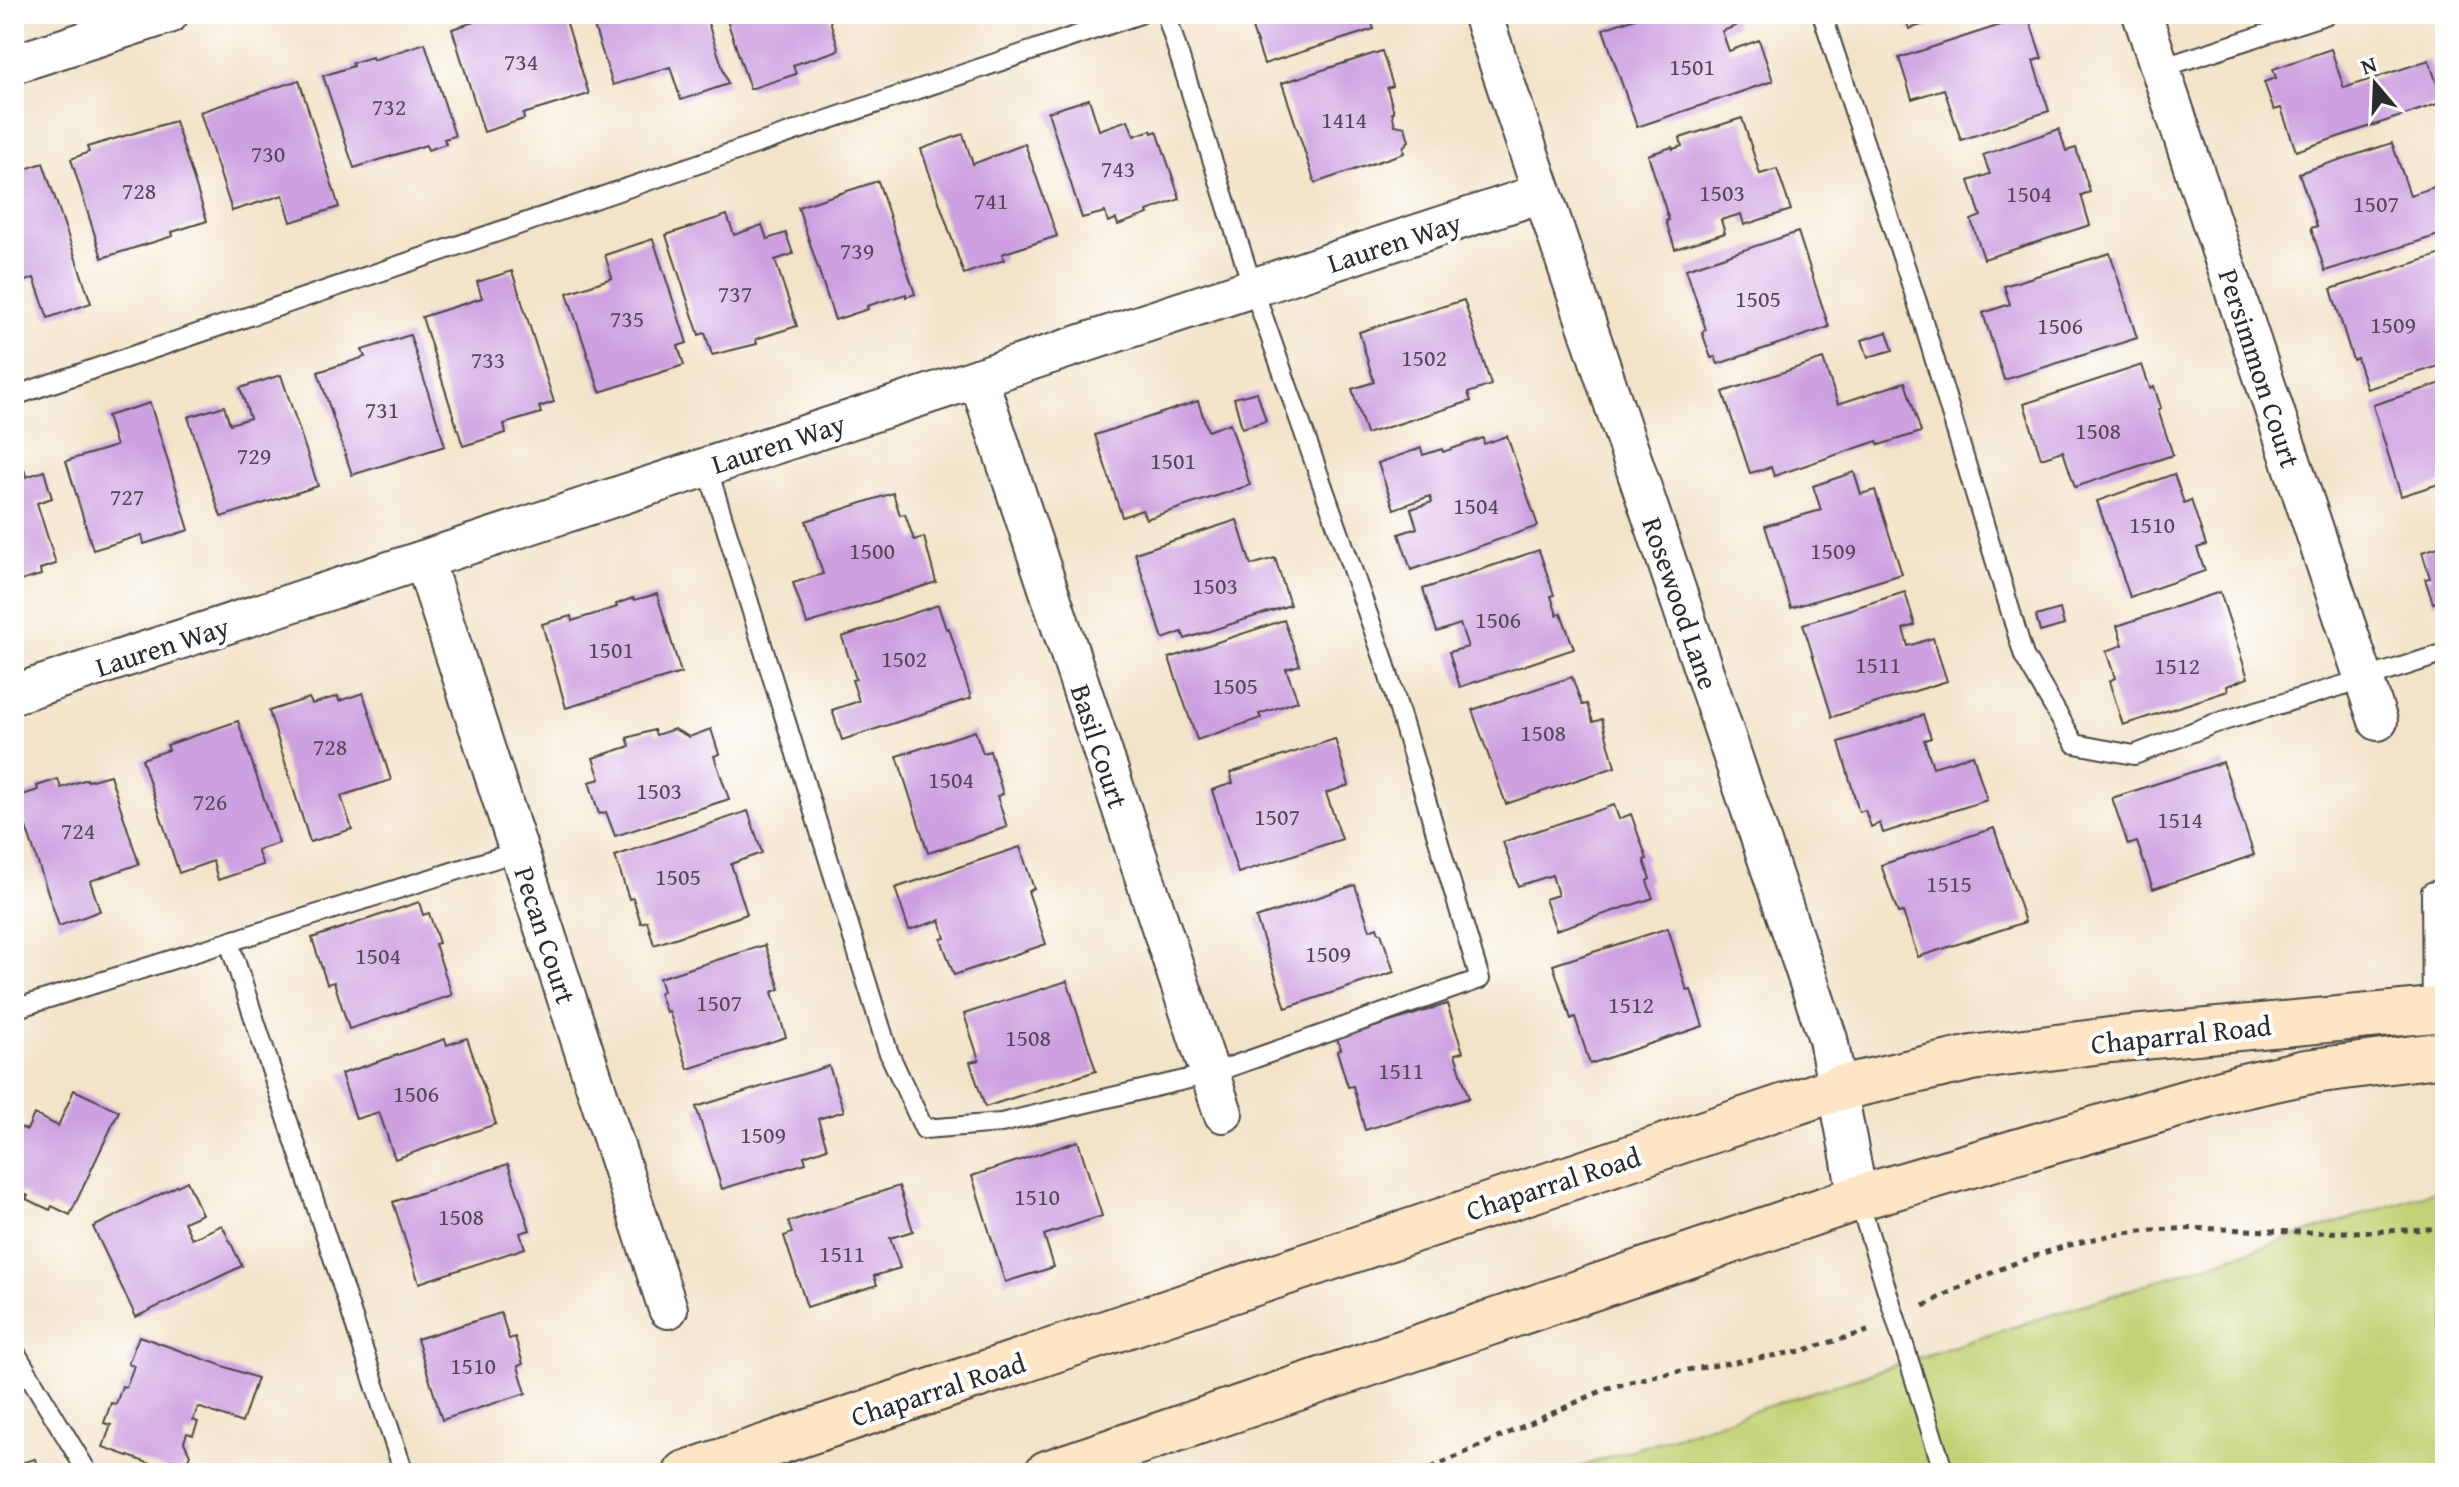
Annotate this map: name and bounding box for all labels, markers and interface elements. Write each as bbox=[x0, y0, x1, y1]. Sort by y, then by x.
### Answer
house number: 734 bbox=[504, 44, 538, 79]
north arrow bbox=[2335, 44, 2415, 124]
text: N bbox=[2356, 47, 2381, 83]
house number: 1501 bbox=[1669, 49, 1715, 84]
house number: 732 bbox=[372, 89, 406, 124]
house number: 1414 bbox=[1321, 102, 1367, 137]
house number: 730 bbox=[251, 136, 285, 171]
house number: 743 bbox=[1101, 151, 1135, 186]
house number: 728 bbox=[122, 173, 156, 208]
house number: 1503 bbox=[1699, 175, 1745, 210]
house number: 1504 bbox=[2006, 176, 2052, 211]
house number: 741 bbox=[974, 183, 1008, 218]
house number: 1507 bbox=[2353, 186, 2399, 221]
street label: Lauren Way bbox=[1322, 201, 1466, 283]
house number: 739 bbox=[840, 233, 874, 268]
street label: Persimmon Court bbox=[2209, 263, 2311, 473]
house number: 737 bbox=[718, 276, 752, 311]
house number: 1505 bbox=[1735, 281, 1781, 316]
house number: 735 bbox=[610, 301, 644, 336]
house number: 1509 bbox=[2370, 307, 2416, 342]
house number: 1506 bbox=[2037, 308, 2083, 343]
house number: 1502 bbox=[1401, 340, 1447, 375]
house number: 733 bbox=[471, 342, 505, 377]
house number: 731 bbox=[365, 392, 399, 427]
street label: Lauren Way bbox=[706, 402, 850, 484]
house number: 1508 bbox=[2075, 413, 2121, 448]
house number: 729 bbox=[237, 438, 271, 473]
house number: 1501 bbox=[1150, 443, 1196, 478]
house number: 727 bbox=[110, 479, 144, 514]
house number: 1504 bbox=[1453, 488, 1499, 523]
house number: 1510 bbox=[2129, 507, 2175, 542]
street label: Rosewood Lane bbox=[1632, 511, 1730, 695]
house number: 1500 bbox=[849, 533, 895, 568]
house number: 1509 bbox=[1810, 533, 1856, 568]
house number: 1503 bbox=[1192, 568, 1238, 603]
house number: 1506 bbox=[1475, 602, 1521, 637]
street label: Lauren Way bbox=[90, 605, 234, 687]
house number: 1501 bbox=[588, 632, 634, 667]
house number: 1502 bbox=[881, 641, 927, 676]
house number: 1511 bbox=[1855, 647, 1901, 682]
house number: 1512 bbox=[2154, 648, 2200, 683]
house number: 1505 bbox=[1212, 668, 1258, 703]
street label: Basil Court bbox=[1061, 679, 1139, 813]
house number: 1508 bbox=[1520, 715, 1566, 750]
house number: 728 bbox=[313, 729, 347, 764]
house number: 1504 bbox=[928, 762, 974, 797]
house number: 1503 bbox=[636, 773, 682, 808]
house number: 726 bbox=[193, 784, 227, 819]
house number: 1507 bbox=[1254, 799, 1300, 834]
house number: 1514 bbox=[2157, 802, 2203, 837]
house number: 724 bbox=[61, 813, 95, 848]
house number: 1505 bbox=[655, 859, 701, 894]
street label: Pecan Court bbox=[505, 861, 587, 1009]
house number: 1515 bbox=[1926, 866, 1972, 901]
house number: 1509 bbox=[1305, 936, 1351, 971]
house number: 1504 bbox=[355, 938, 401, 973]
house number: 1507 bbox=[696, 985, 742, 1020]
house number: 1512 bbox=[1608, 987, 1654, 1022]
street label: Chaparral Road bbox=[2089, 1004, 2273, 1064]
house number: 1508 bbox=[1005, 1020, 1051, 1055]
house number: 1511 bbox=[1378, 1053, 1424, 1088]
house number: 1506 bbox=[393, 1076, 439, 1111]
house number: 1509 bbox=[740, 1117, 786, 1152]
street label: Chaparral Road bbox=[1461, 1135, 1646, 1230]
house number: 1510 bbox=[1014, 1179, 1060, 1214]
house number: 1508 bbox=[438, 1199, 484, 1234]
house number: 1511 bbox=[819, 1236, 865, 1271]
street label: Chaparral Road bbox=[846, 1341, 1031, 1436]
house number: 1510 bbox=[450, 1348, 496, 1383]

